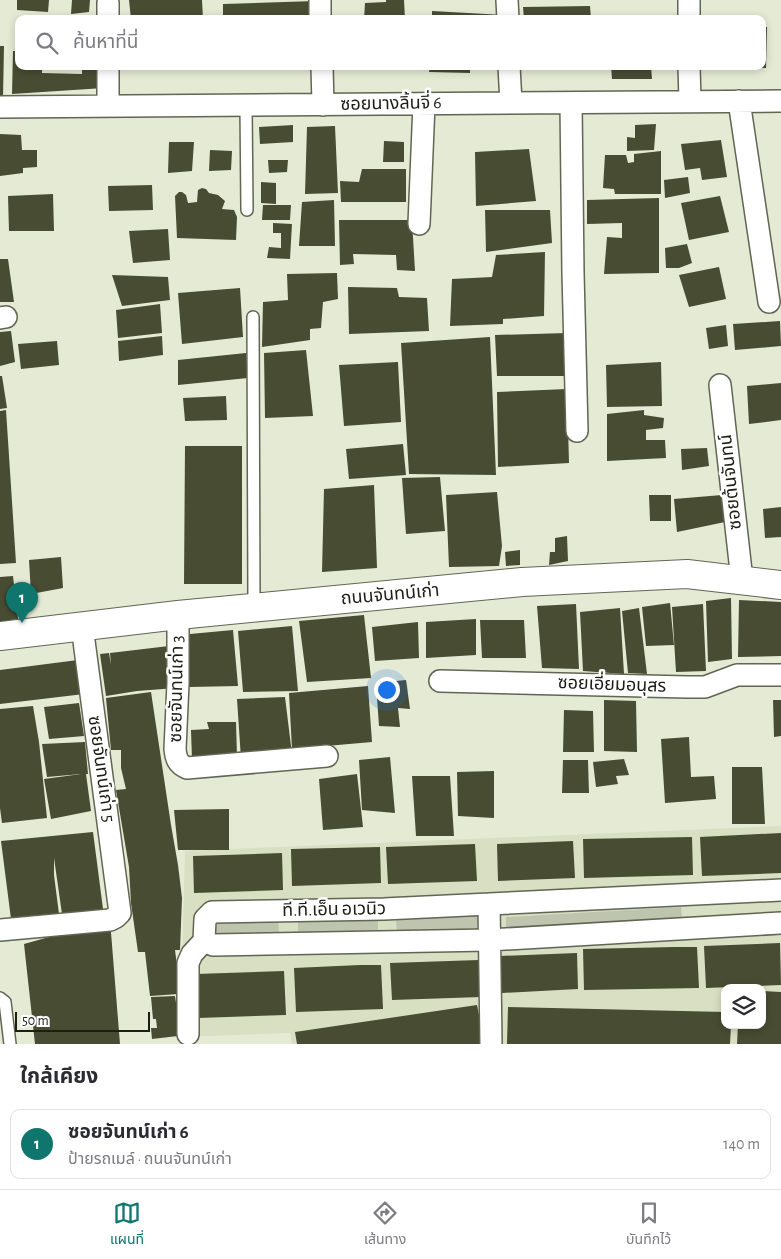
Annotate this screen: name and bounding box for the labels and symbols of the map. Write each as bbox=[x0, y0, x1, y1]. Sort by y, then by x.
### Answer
street label: ซอยนางลิ้นจี่ 6 bbox=[340, 89, 442, 114]
street label: ซอยต้นจันทน์ bbox=[715, 433, 745, 531]
street label: ถนนจันทน์เก่า bbox=[340, 581, 440, 608]
pin: 1 bbox=[6, 582, 38, 623]
street label: ซอยจันทน์เก่า 3 bbox=[166, 635, 187, 743]
street label: ซอยเอี่ยมอนุสร bbox=[557, 669, 667, 697]
your location bbox=[374, 677, 400, 703]
street label: ซอยจันทน์เก่า 5 bbox=[85, 714, 118, 824]
street label: ที.ที.เอ็น อเวนิว bbox=[282, 899, 386, 920]
scale bar bbox=[15, 1009, 150, 1032]

